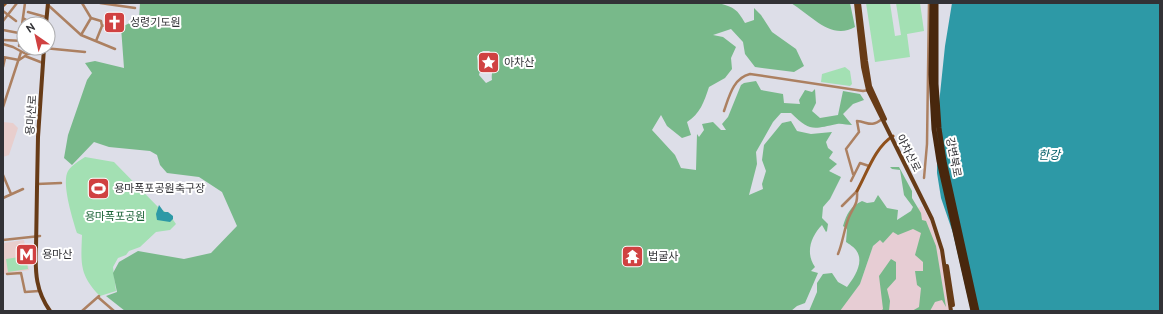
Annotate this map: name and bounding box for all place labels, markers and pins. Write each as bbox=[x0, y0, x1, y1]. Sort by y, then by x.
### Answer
church icon: 성령기도원 bbox=[102, 9, 128, 35]
place label: 성령기도원 bbox=[130, 16, 181, 28]
place icon: 아차산 bbox=[475, 49, 501, 75]
place label: 아차산 bbox=[504, 56, 534, 68]
sports icon: 용마폭포공원축구장 bbox=[85, 175, 111, 201]
place label: 용마폭포공원축구장 bbox=[114, 182, 205, 194]
metro station icon: 용마산 bbox=[13, 241, 39, 267]
temple icon: 법굴사 bbox=[619, 243, 645, 269]
place label: 용마산 bbox=[42, 248, 72, 260]
place label: 법굴사 bbox=[648, 250, 678, 262]

